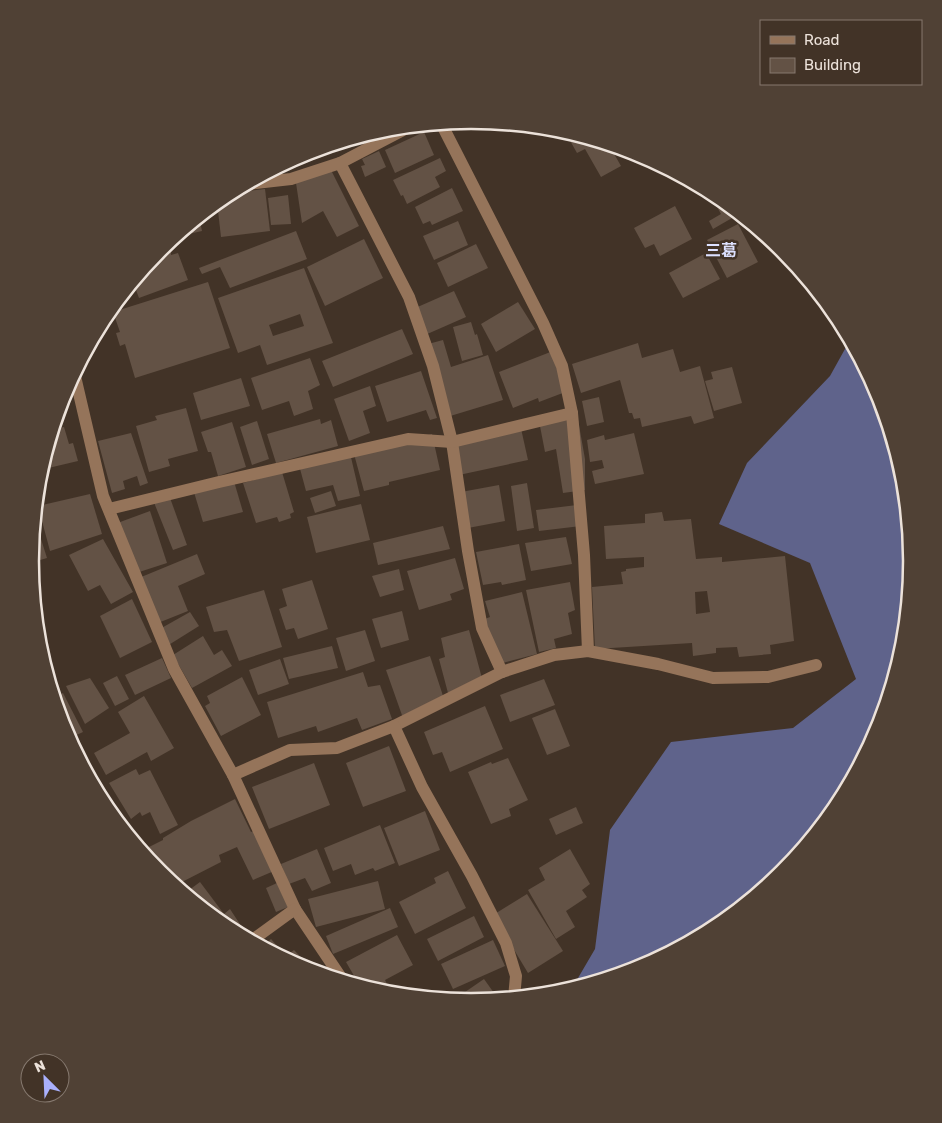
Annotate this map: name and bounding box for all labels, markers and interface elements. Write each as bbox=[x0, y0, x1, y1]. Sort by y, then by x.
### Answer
legend bbox=[760, 20, 922, 85]
text: Road bbox=[804, 31, 840, 49]
text: Building bbox=[804, 56, 861, 74]
district label: 三葛 bbox=[705, 241, 737, 260]
north arrow bbox=[20, 1053, 70, 1103]
text: N bbox=[32, 1057, 48, 1076]

